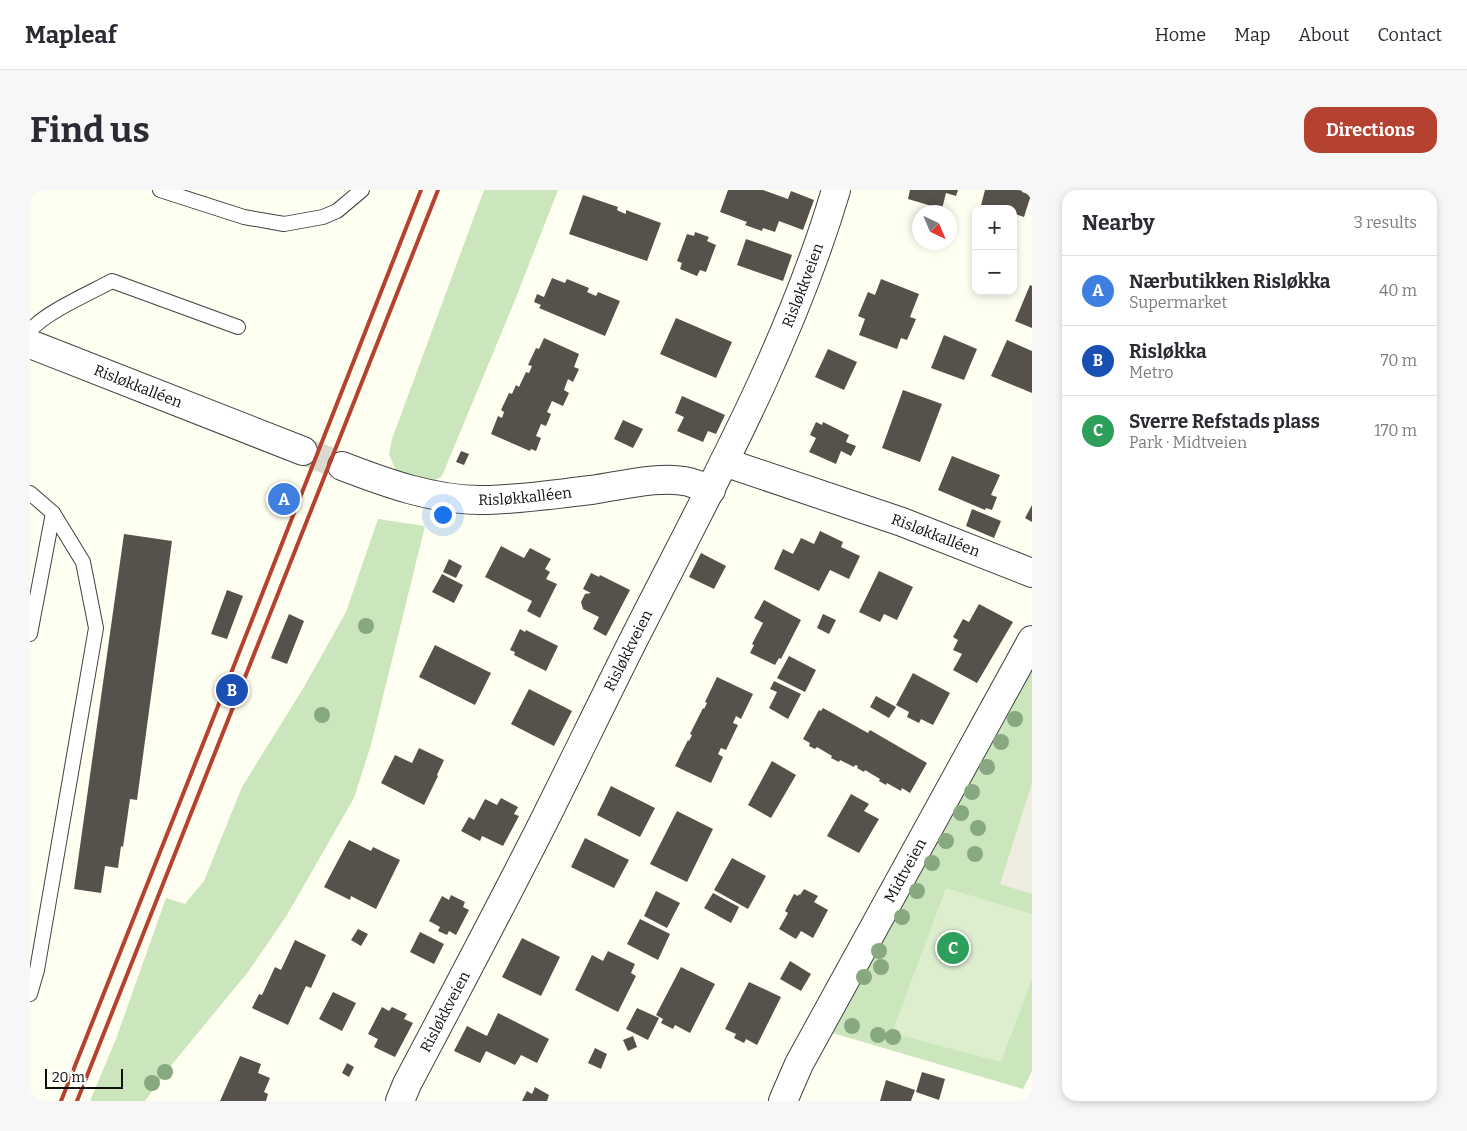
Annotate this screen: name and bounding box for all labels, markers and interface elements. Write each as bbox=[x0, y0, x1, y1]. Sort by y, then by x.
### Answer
text: Mapleaf bbox=[25, 21, 117, 49]
text: Home bbox=[1155, 24, 1206, 46]
text: Map bbox=[1234, 24, 1270, 46]
text: About bbox=[1298, 24, 1349, 46]
text: Contact bbox=[1377, 24, 1442, 46]
button: Directions bbox=[1304, 107, 1437, 153]
text: Find us bbox=[30, 109, 150, 151]
north arrow bbox=[912, 205, 957, 250]
map controls bbox=[972, 205, 1017, 295]
button: + bbox=[972, 205, 1017, 250]
text: Nearby bbox=[1082, 210, 1155, 236]
text: 3 results bbox=[1354, 213, 1417, 232]
street label: Risløkkveien bbox=[778, 240, 827, 330]
button: − bbox=[972, 250, 1017, 295]
text: Nærbutikken Risløkka bbox=[1129, 270, 1331, 293]
text: A bbox=[1092, 281, 1104, 300]
text: 40 m bbox=[1379, 281, 1417, 300]
text: Supermarket bbox=[1129, 293, 1227, 312]
text: Risløkka bbox=[1129, 340, 1207, 363]
text: B bbox=[1093, 351, 1103, 370]
text: 70 m bbox=[1381, 351, 1417, 370]
street label: Risløkkalléen bbox=[91, 361, 185, 412]
text: Metro bbox=[1129, 363, 1173, 382]
text: Sverre Refstads plass bbox=[1129, 410, 1320, 433]
text: C bbox=[1093, 421, 1103, 440]
text: 170 m bbox=[1374, 421, 1417, 440]
text: Park · Midtveien bbox=[1129, 433, 1247, 452]
pin: A bbox=[268, 480, 300, 518]
street label: Risløkkalléen bbox=[478, 483, 573, 509]
your location bbox=[430, 502, 456, 528]
street label: Risløkkalléen bbox=[889, 510, 983, 561]
street label: Risløkkveien bbox=[600, 606, 656, 694]
pin: B bbox=[216, 671, 248, 709]
street label: Midtveien bbox=[881, 835, 930, 906]
pin: C bbox=[937, 929, 969, 967]
street label: Risløkkveien bbox=[416, 968, 474, 1055]
scale bar bbox=[45, 1066, 122, 1089]
text: 20 m bbox=[52, 1069, 85, 1086]

